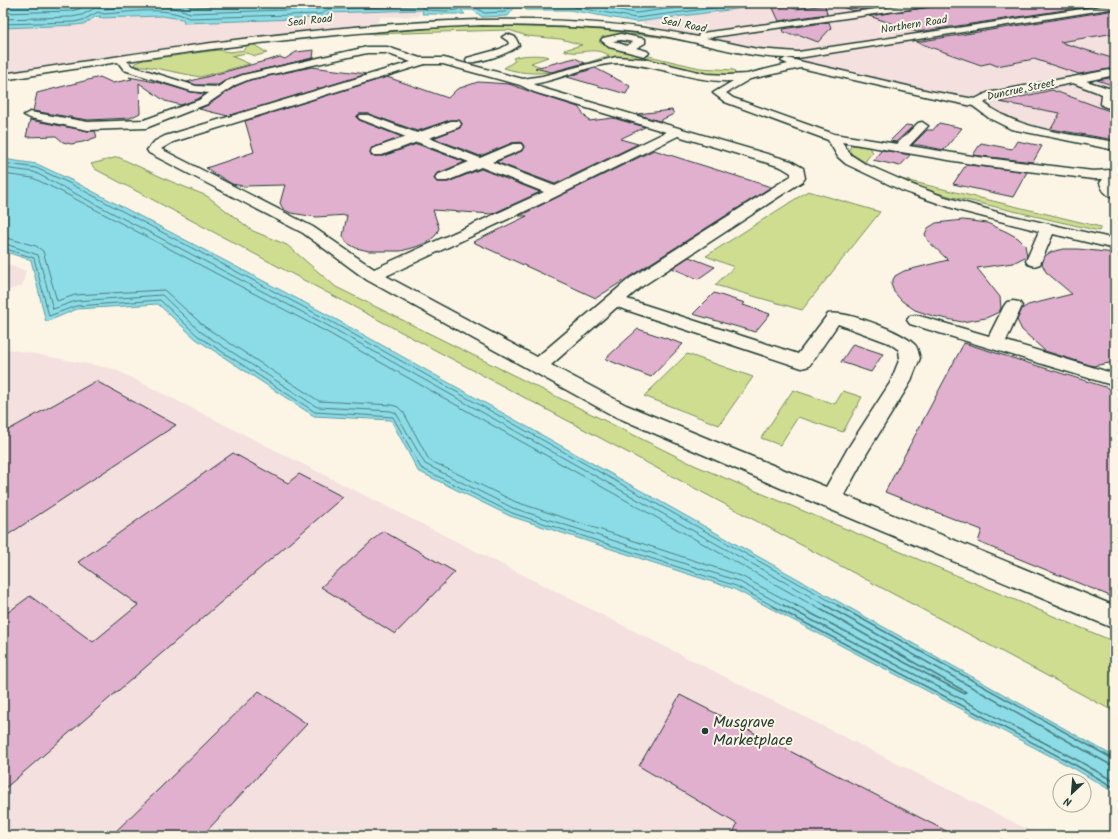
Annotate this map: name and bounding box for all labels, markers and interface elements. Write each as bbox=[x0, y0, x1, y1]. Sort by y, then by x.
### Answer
street label: Seal Road bbox=[287, 10, 334, 32]
street label: Northern Road bbox=[879, 11, 949, 39]
street label: Seal Road bbox=[660, 12, 708, 38]
street label: Duncrue Street bbox=[985, 74, 1058, 106]
place label: Musgrave Marketplace bbox=[713, 710, 793, 753]
marker: Musgrave Marketplace bbox=[700, 726, 710, 736]
north arrow bbox=[1052, 773, 1092, 813]
text: N bbox=[1061, 791, 1075, 811]

